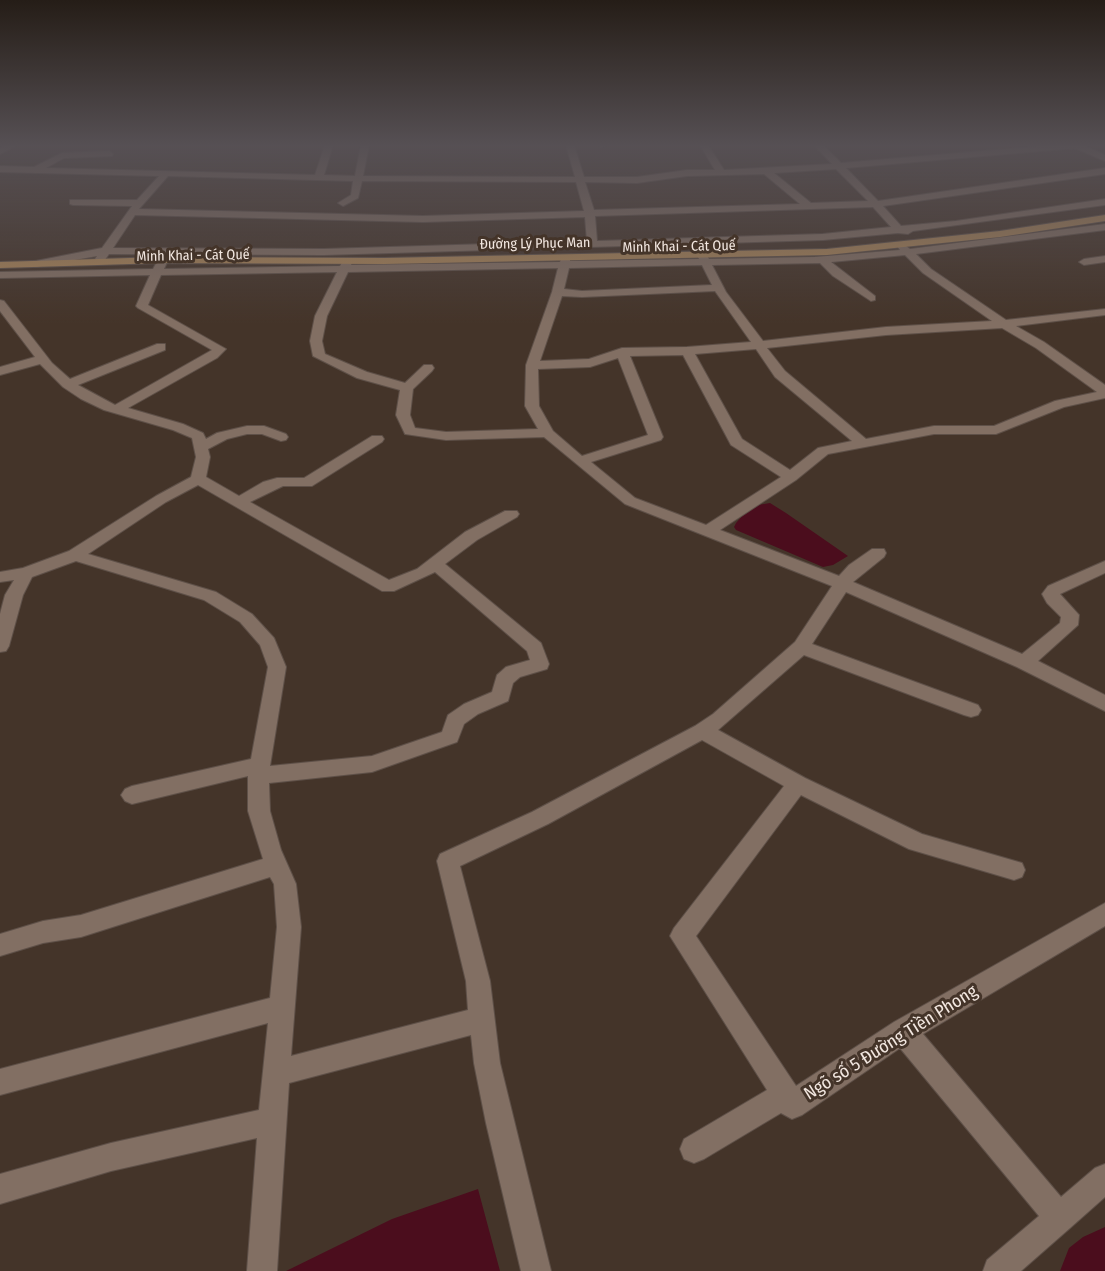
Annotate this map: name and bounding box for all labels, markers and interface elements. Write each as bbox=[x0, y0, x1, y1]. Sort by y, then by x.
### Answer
street label: Đường Lý Phục Man bbox=[480, 235, 590, 253]
street label: Minh Khai - Cát Quế bbox=[622, 238, 736, 256]
street label: Minh Khai - Cát Quế bbox=[136, 247, 250, 265]
street label: Ngõ số 5 Đường Tiền Phong bbox=[800, 981, 982, 1105]

